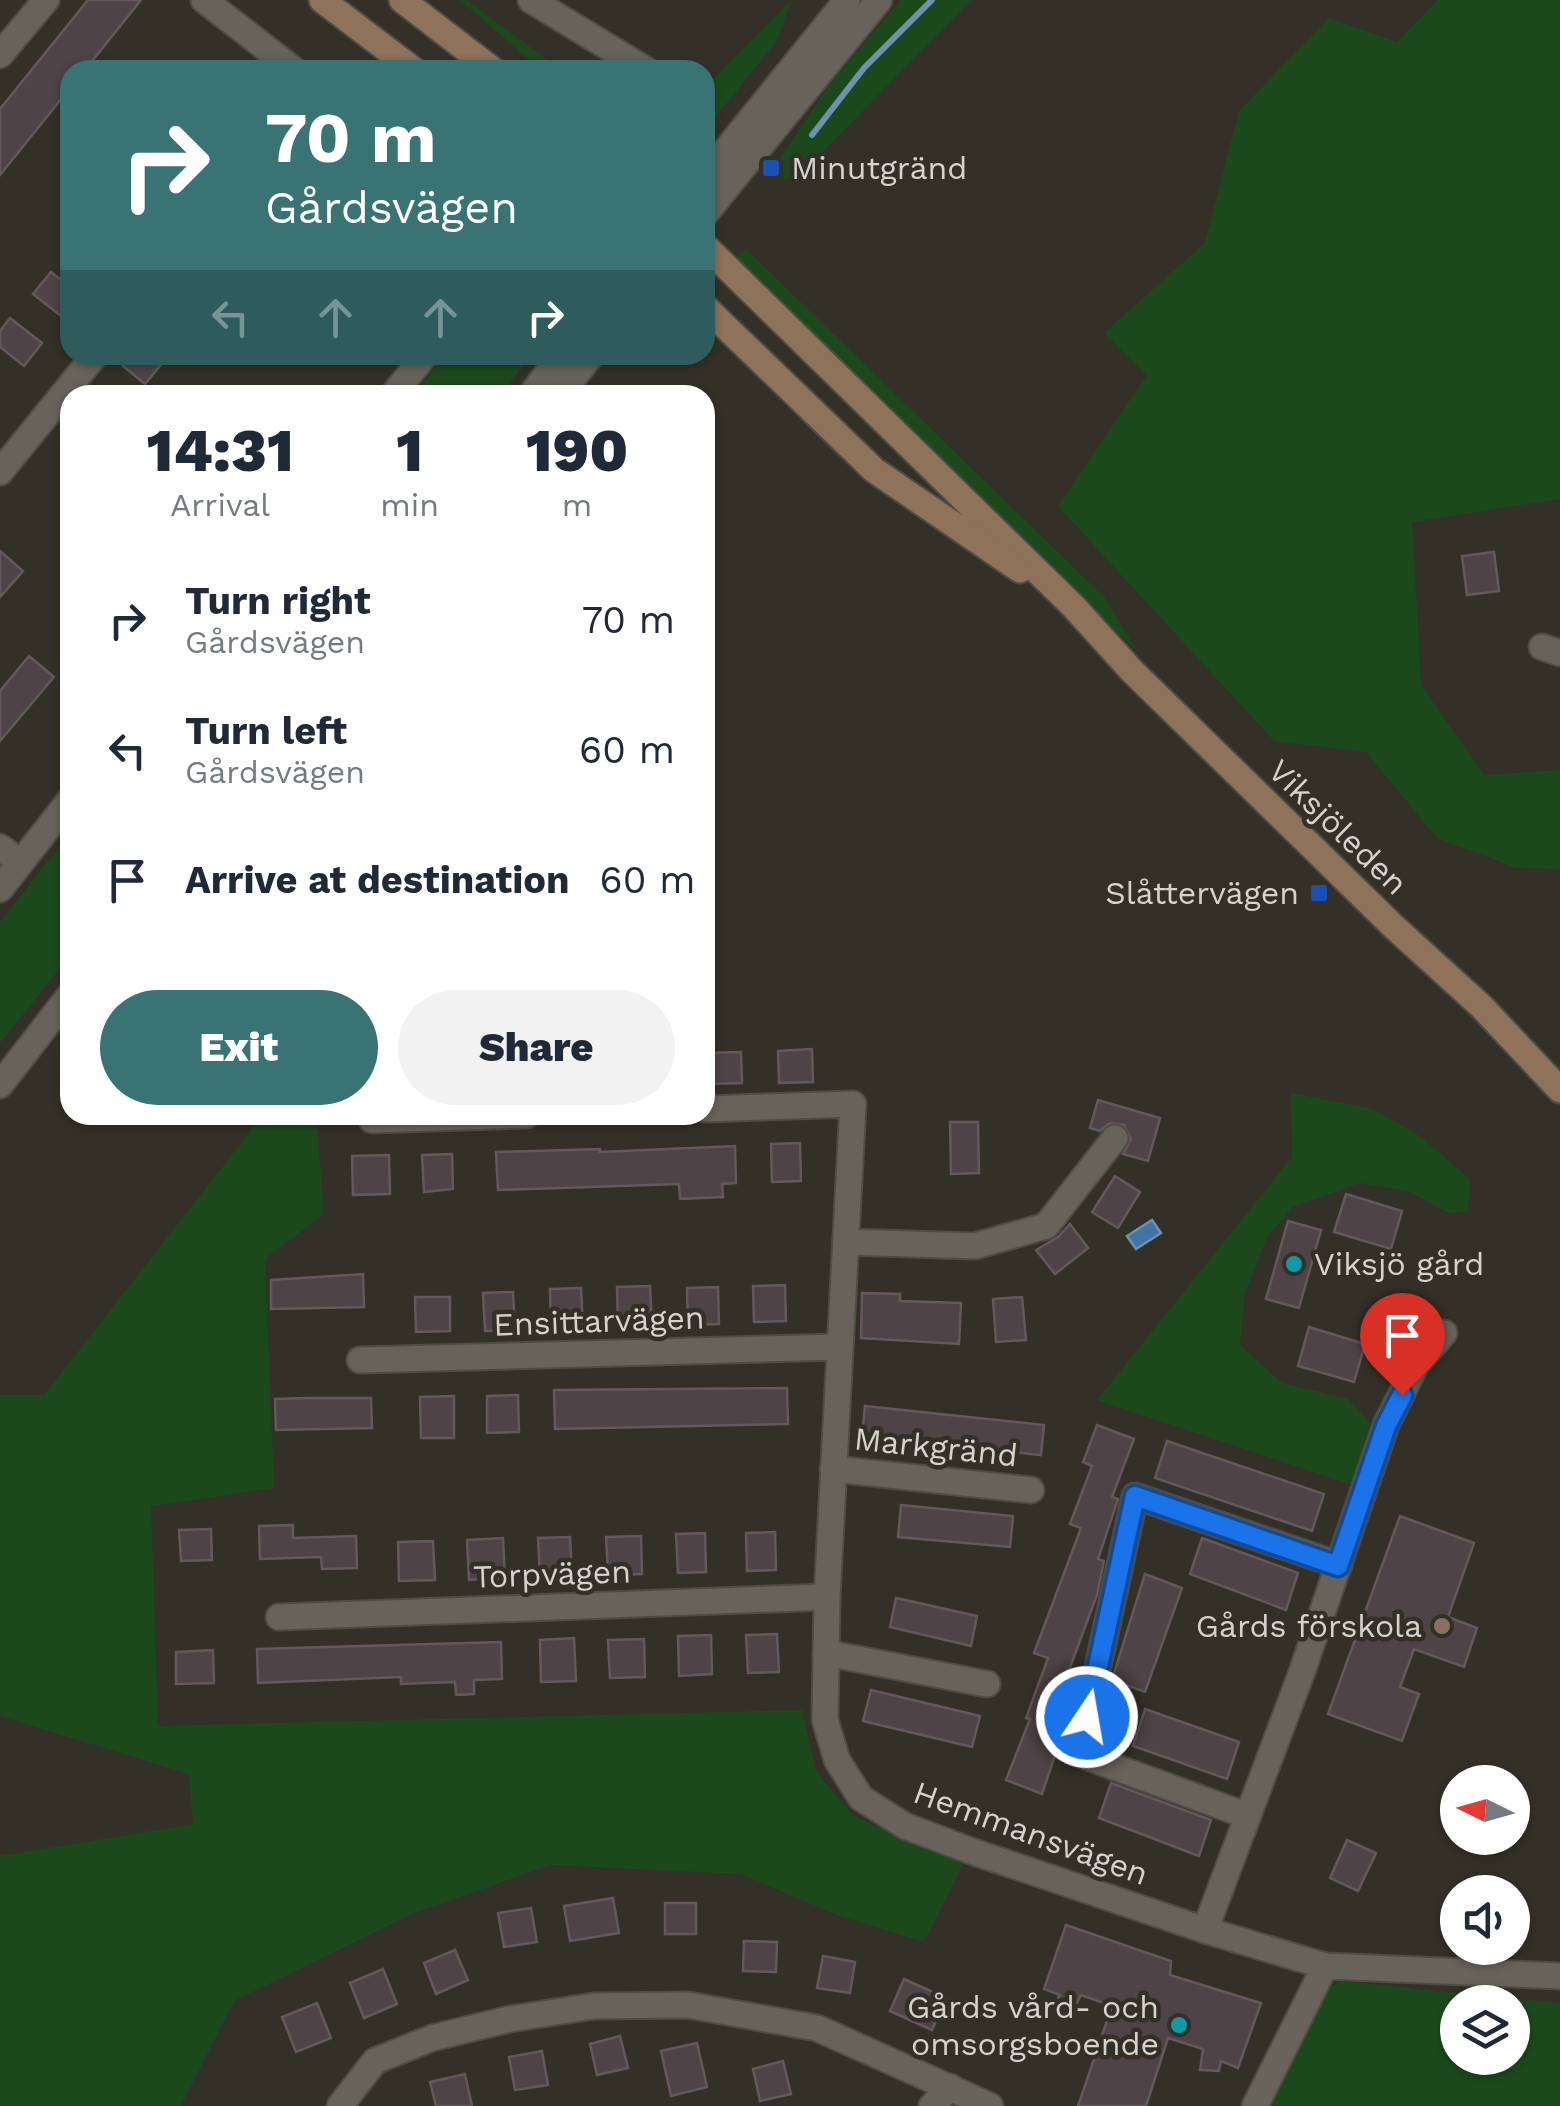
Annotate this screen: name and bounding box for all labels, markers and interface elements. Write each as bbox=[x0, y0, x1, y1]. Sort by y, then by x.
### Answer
text: 70 m bbox=[265, 97, 437, 179]
icon: right bbox=[100, 100, 230, 230]
place label: Minutgränd bbox=[791, 149, 967, 187]
marker: Minutgränd bbox=[760, 157, 782, 179]
text: Gårdsvägen bbox=[265, 181, 518, 234]
icon: left bbox=[203, 290, 258, 345]
icon: ahead bbox=[308, 290, 363, 345]
icon: ahead bbox=[413, 290, 468, 345]
icon: right bbox=[518, 290, 573, 345]
text: 14:31 bbox=[147, 415, 294, 486]
text: 1 bbox=[396, 415, 423, 486]
text: 190 bbox=[526, 415, 628, 486]
text: Arrival bbox=[170, 486, 270, 524]
text: min bbox=[380, 486, 439, 524]
text: m bbox=[562, 486, 592, 524]
text: Turn right bbox=[185, 579, 371, 623]
icon: right bbox=[100, 593, 155, 648]
text: 70 m bbox=[582, 598, 675, 642]
text: Gårdsvägen bbox=[185, 623, 365, 661]
text: Turn left bbox=[185, 709, 347, 753]
icon: left bbox=[100, 723, 155, 778]
text: 60 m bbox=[579, 728, 675, 772]
street label: Viksjöleden bbox=[1261, 751, 1415, 903]
text: Gårdsvägen bbox=[185, 753, 365, 791]
icon: arrive bbox=[100, 853, 155, 908]
text: Arrive at destination bbox=[185, 858, 570, 902]
text: 60 m bbox=[600, 858, 695, 902]
place label: Slåttervägen bbox=[1105, 874, 1299, 912]
marker: Slåttervägen bbox=[1308, 882, 1330, 904]
button: Exit bbox=[100, 990, 378, 1105]
button: Share bbox=[398, 990, 675, 1105]
place label: Viksjö gård bbox=[1314, 1245, 1484, 1283]
marker: Viksjö gård bbox=[1283, 1253, 1305, 1275]
pin bbox=[1360, 1293, 1445, 1396]
street label: Ensittarvägen bbox=[493, 1298, 705, 1344]
icon: arrive bbox=[1375, 1308, 1430, 1363]
street label: Markgränd bbox=[852, 1420, 1020, 1474]
street label: Torpvägen bbox=[473, 1552, 631, 1596]
place label: Gårds förskola bbox=[1196, 1607, 1422, 1645]
marker: Gårds förskola bbox=[1431, 1615, 1453, 1637]
position arrow bbox=[1035, 1665, 1139, 1769]
north arrow bbox=[1440, 1765, 1530, 1855]
map controls bbox=[1440, 1765, 1530, 2075]
street label: Hemmansvägen bbox=[909, 1773, 1153, 1893]
button: sound bbox=[1440, 1875, 1530, 1965]
button: layers bbox=[1440, 1985, 1530, 2075]
place label: Gårds vård- och omsorgsboende bbox=[907, 1988, 1159, 2063]
marker: Gårds vård- och omsorgsboende bbox=[1168, 2014, 1190, 2036]

